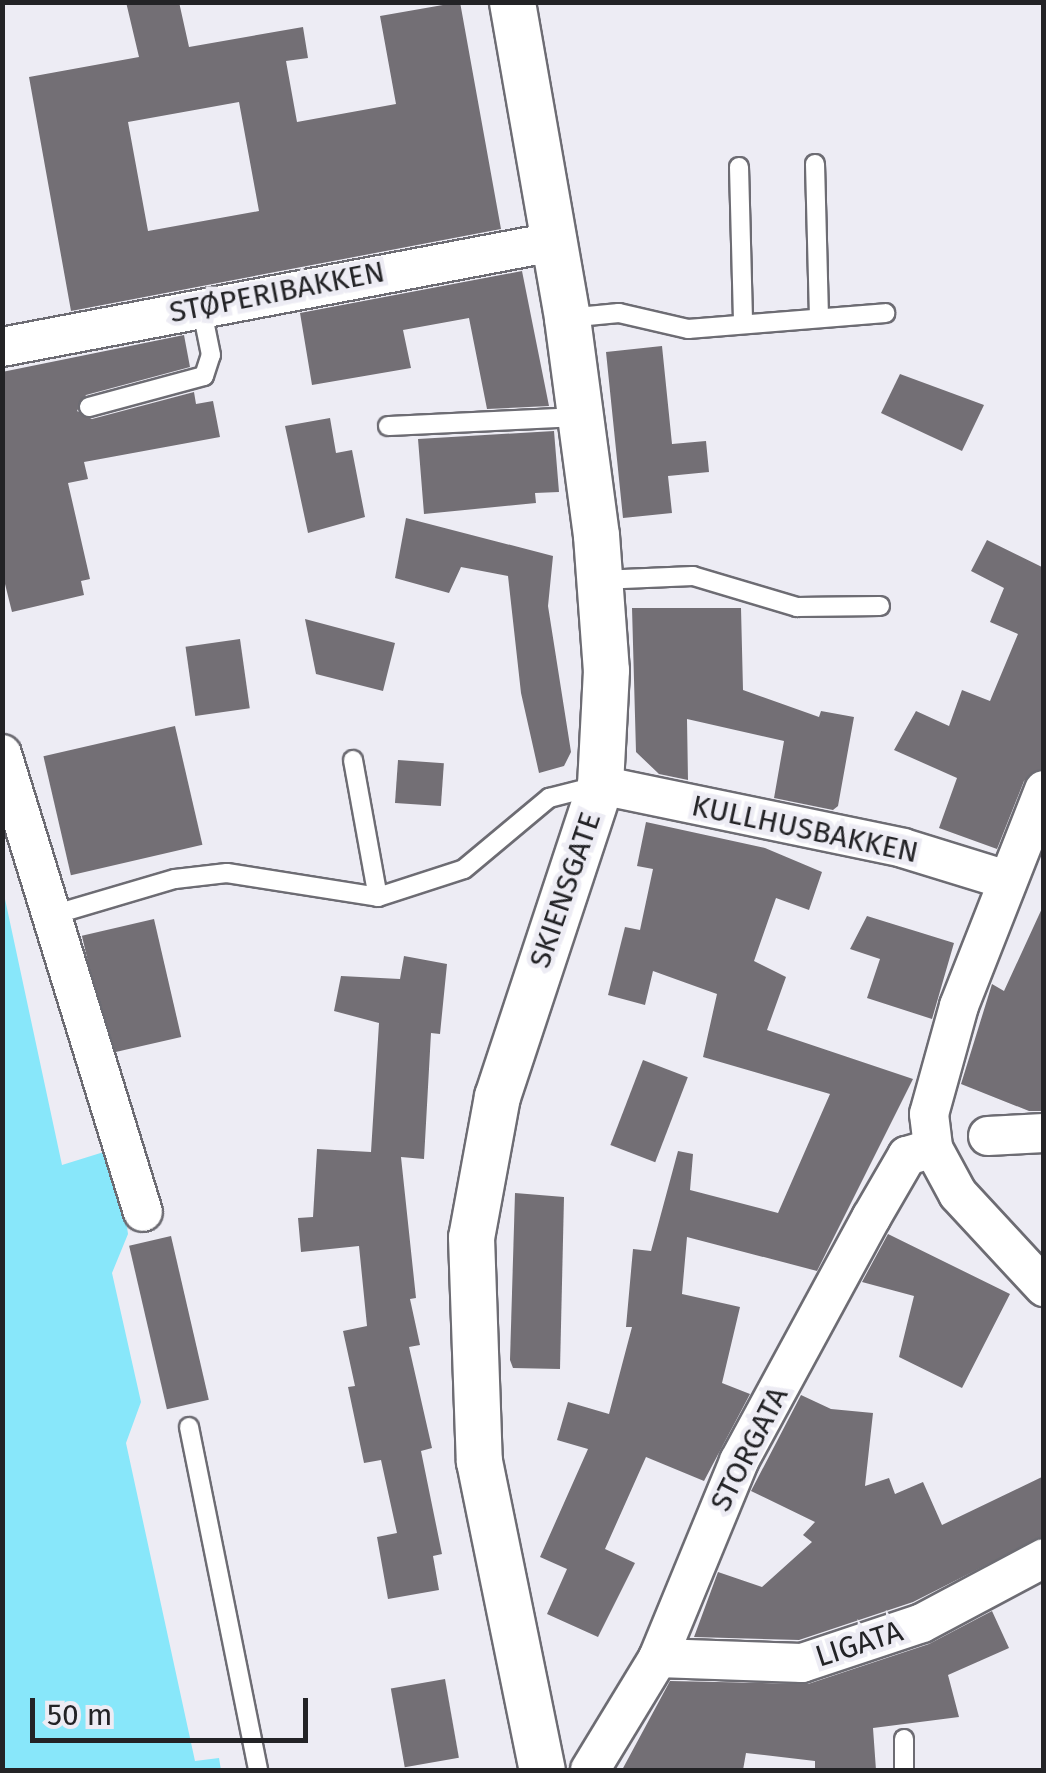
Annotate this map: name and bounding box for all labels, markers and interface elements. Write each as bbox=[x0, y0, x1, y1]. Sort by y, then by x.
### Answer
street label: STØPERIBAKKEN bbox=[166, 253, 388, 331]
street label: KULLHUSBAKKEN bbox=[688, 787, 922, 871]
street label: SKIENSGATE bbox=[522, 808, 608, 972]
street label: STORGATA bbox=[702, 1381, 796, 1517]
street label: LIGATA bbox=[811, 1613, 907, 1675]
scale bar bbox=[35, 1678, 312, 1740]
text: 50 m bbox=[47, 1697, 112, 1733]

